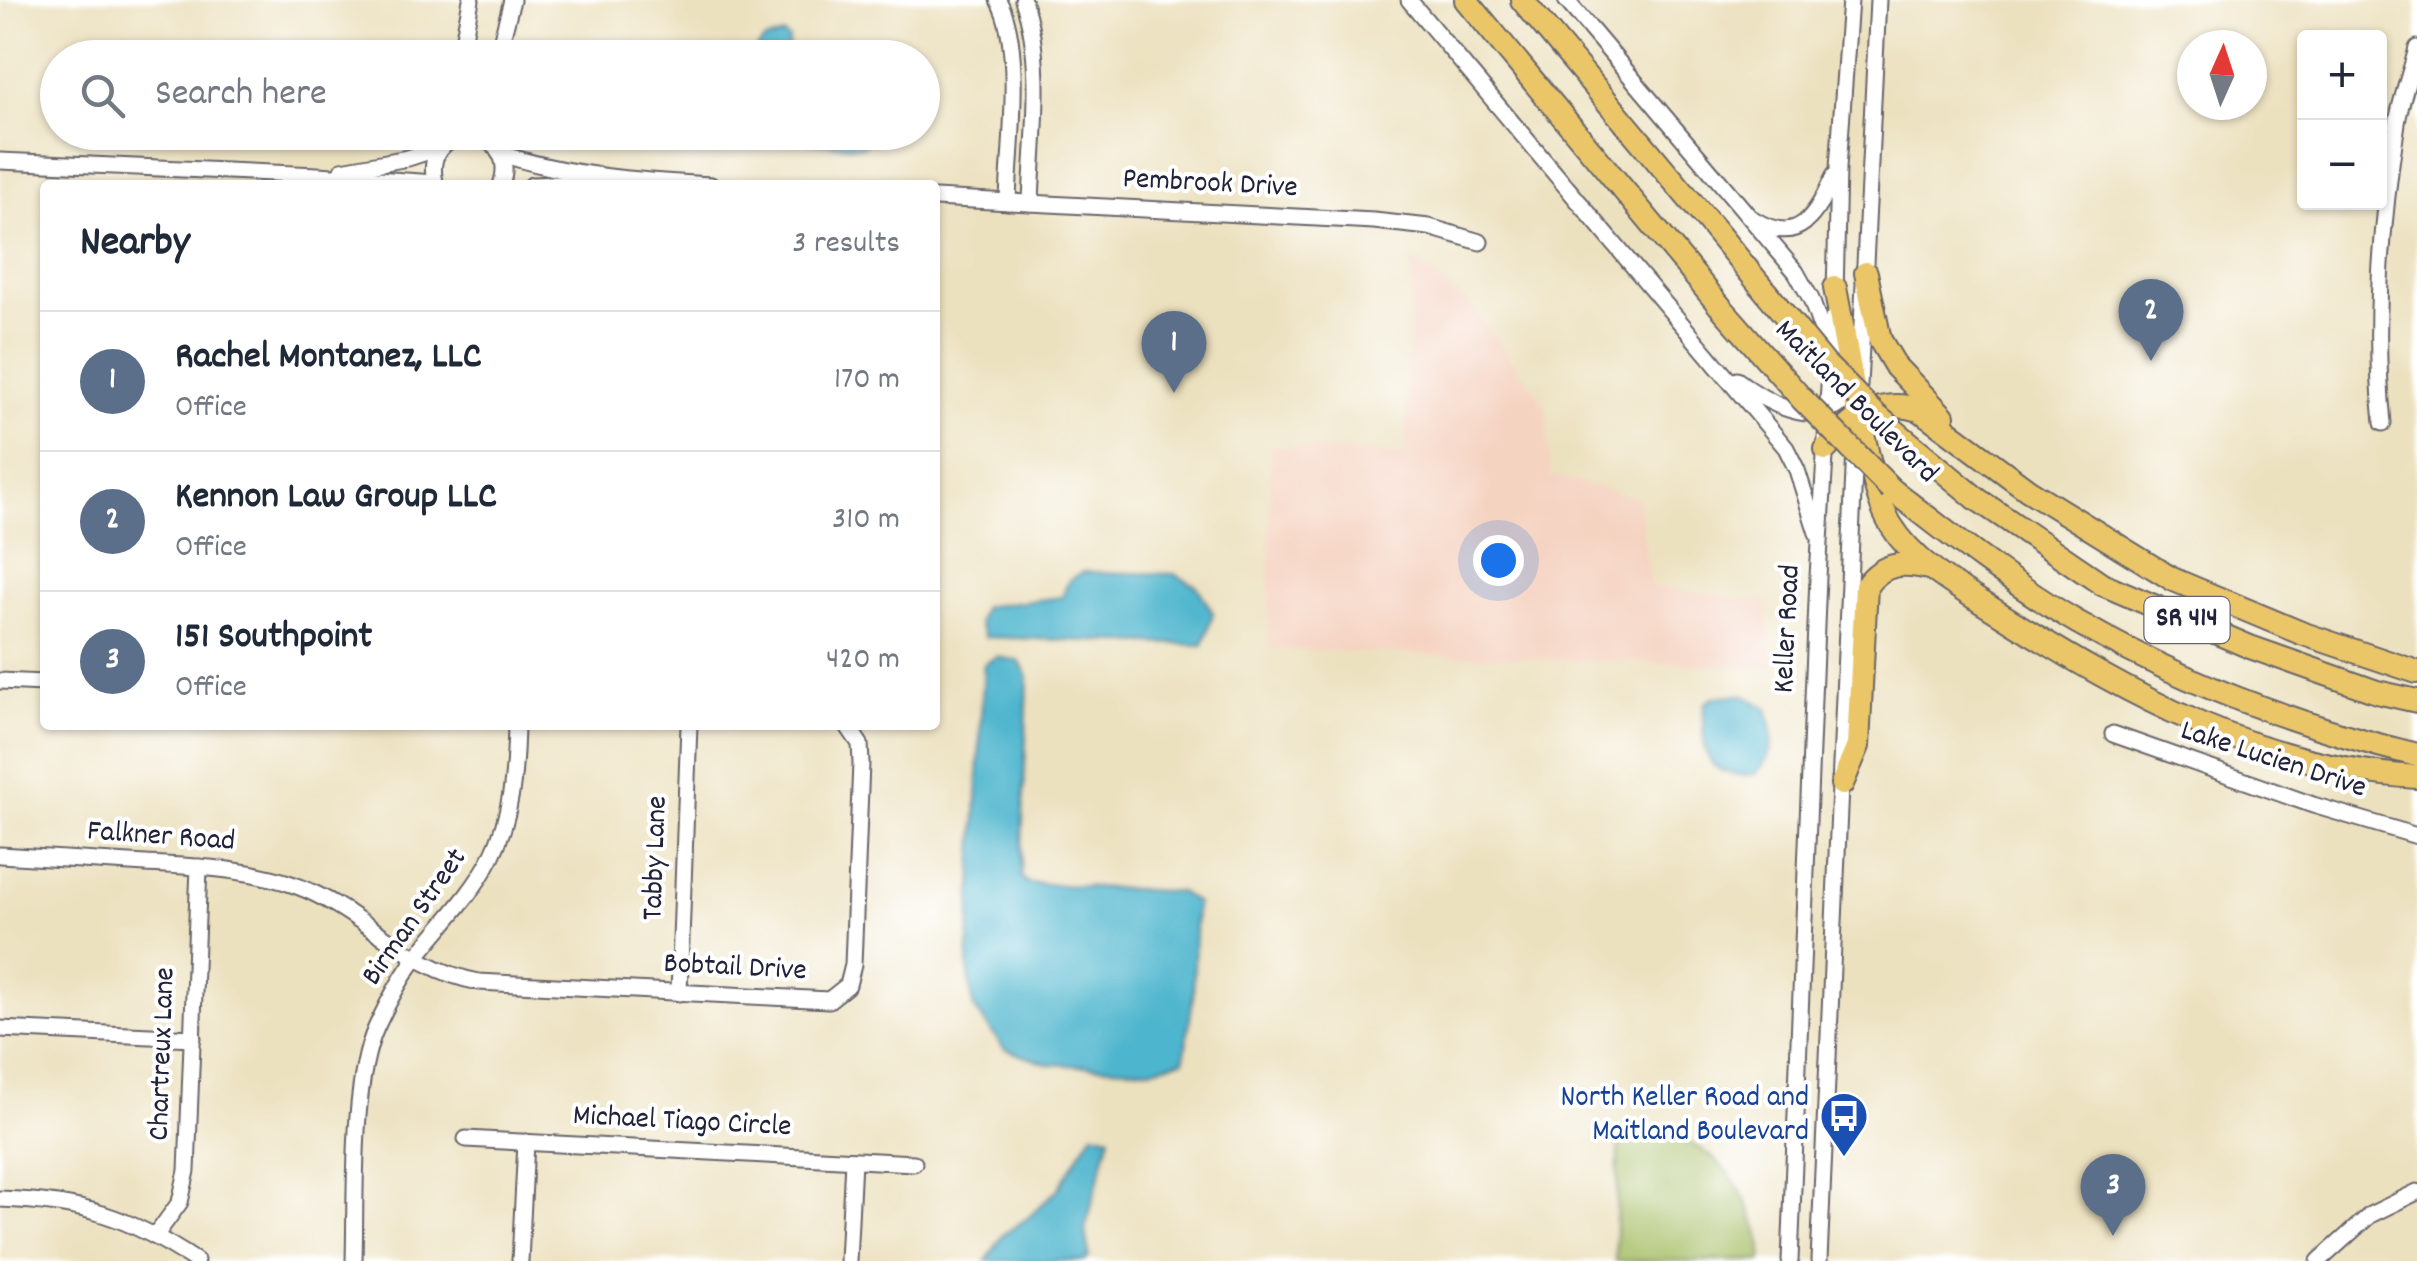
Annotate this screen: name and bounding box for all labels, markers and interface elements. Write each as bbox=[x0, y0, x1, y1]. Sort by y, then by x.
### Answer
north arrow bbox=[2177, 30, 2267, 120]
map controls bbox=[2297, 30, 2387, 210]
button: + bbox=[2297, 30, 2387, 120]
search box bbox=[40, 40, 940, 150]
icon: search bbox=[75, 68, 130, 123]
text: Search here bbox=[155, 68, 327, 123]
button: − bbox=[2297, 120, 2387, 210]
street label: Pembrook Drive bbox=[1121, 159, 1299, 211]
text: Nearby bbox=[80, 215, 190, 275]
text: 3 results bbox=[792, 222, 900, 268]
pin: 2 bbox=[2118, 278, 2184, 361]
pin: 1 bbox=[1142, 310, 1206, 393]
street label: Maitland Boulevard bbox=[1763, 311, 1947, 495]
text: Rachel Montanez, LLC bbox=[175, 331, 482, 386]
text: 1 bbox=[109, 358, 116, 404]
text: 170 m bbox=[834, 358, 900, 404]
text: Office bbox=[175, 386, 247, 432]
text: Kennon Law Group LLC bbox=[175, 471, 497, 526]
text: 2 bbox=[106, 498, 119, 544]
text: 310 m bbox=[832, 498, 900, 544]
text: Office bbox=[175, 526, 247, 572]
your location bbox=[1473, 535, 1524, 586]
street label: Keller Road bbox=[1764, 564, 1814, 694]
road number: SR 414 bbox=[2144, 597, 2230, 643]
text: 151 Southpoint bbox=[175, 611, 372, 666]
text: 3 bbox=[105, 638, 120, 684]
text: 420 m bbox=[826, 638, 900, 684]
text: Office bbox=[175, 666, 247, 712]
street label: Lake Lucien Drive bbox=[2174, 711, 2372, 811]
street label: Tabby Lane bbox=[633, 795, 681, 921]
street label: Falkner Road bbox=[86, 811, 236, 865]
street label: Birman Street bbox=[353, 840, 479, 996]
street label: Bobtail Drive bbox=[662, 944, 808, 994]
street label: Chartreux Lane bbox=[139, 967, 189, 1141]
place label: North Keller Road and Maitland Boulevard bbox=[1561, 1078, 1809, 1155]
bus stop icon: North Keller Road and Maitland Boulevard bbox=[1818, 1090, 1870, 1158]
street label: Michael Tiago Circle bbox=[572, 1096, 792, 1150]
pin: 3 bbox=[2080, 1154, 2146, 1236]

